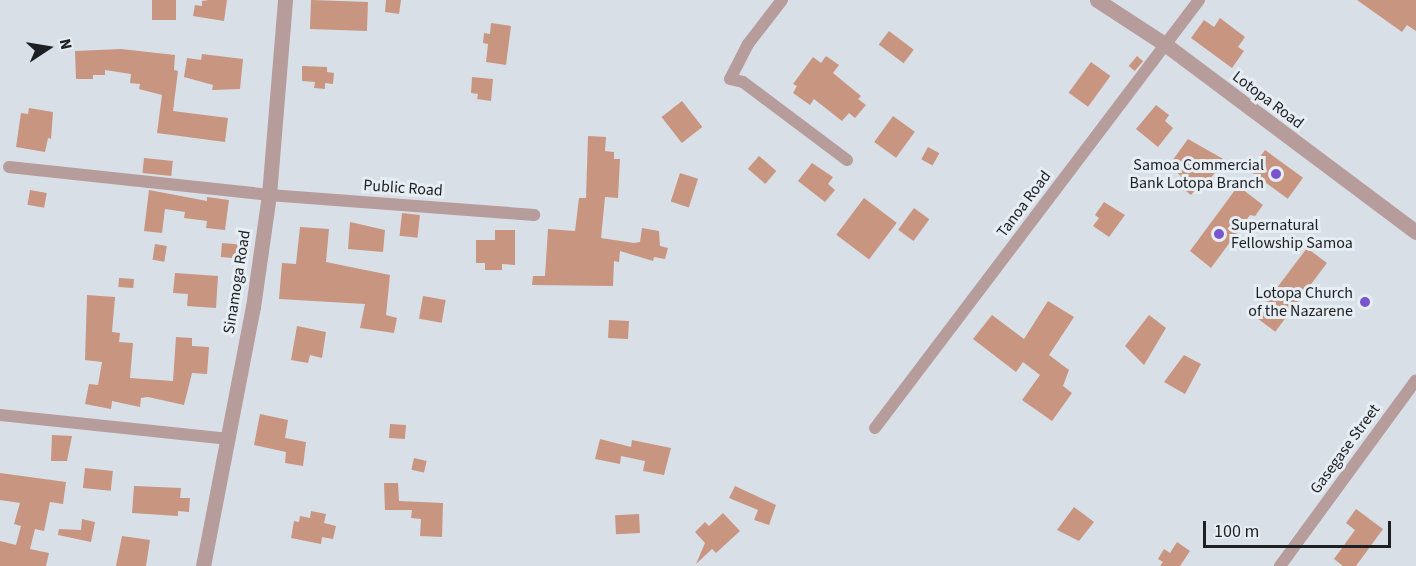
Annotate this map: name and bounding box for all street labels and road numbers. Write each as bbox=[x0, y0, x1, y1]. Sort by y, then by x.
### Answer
street label: Lotopa Road bbox=[1229, 67, 1307, 133]
street label: Tanoa Road bbox=[993, 167, 1055, 241]
street label: Public Road bbox=[363, 176, 443, 200]
street label: Sinamoga Road bbox=[219, 229, 255, 335]
street label: Gasegase Street bbox=[1306, 400, 1384, 498]

